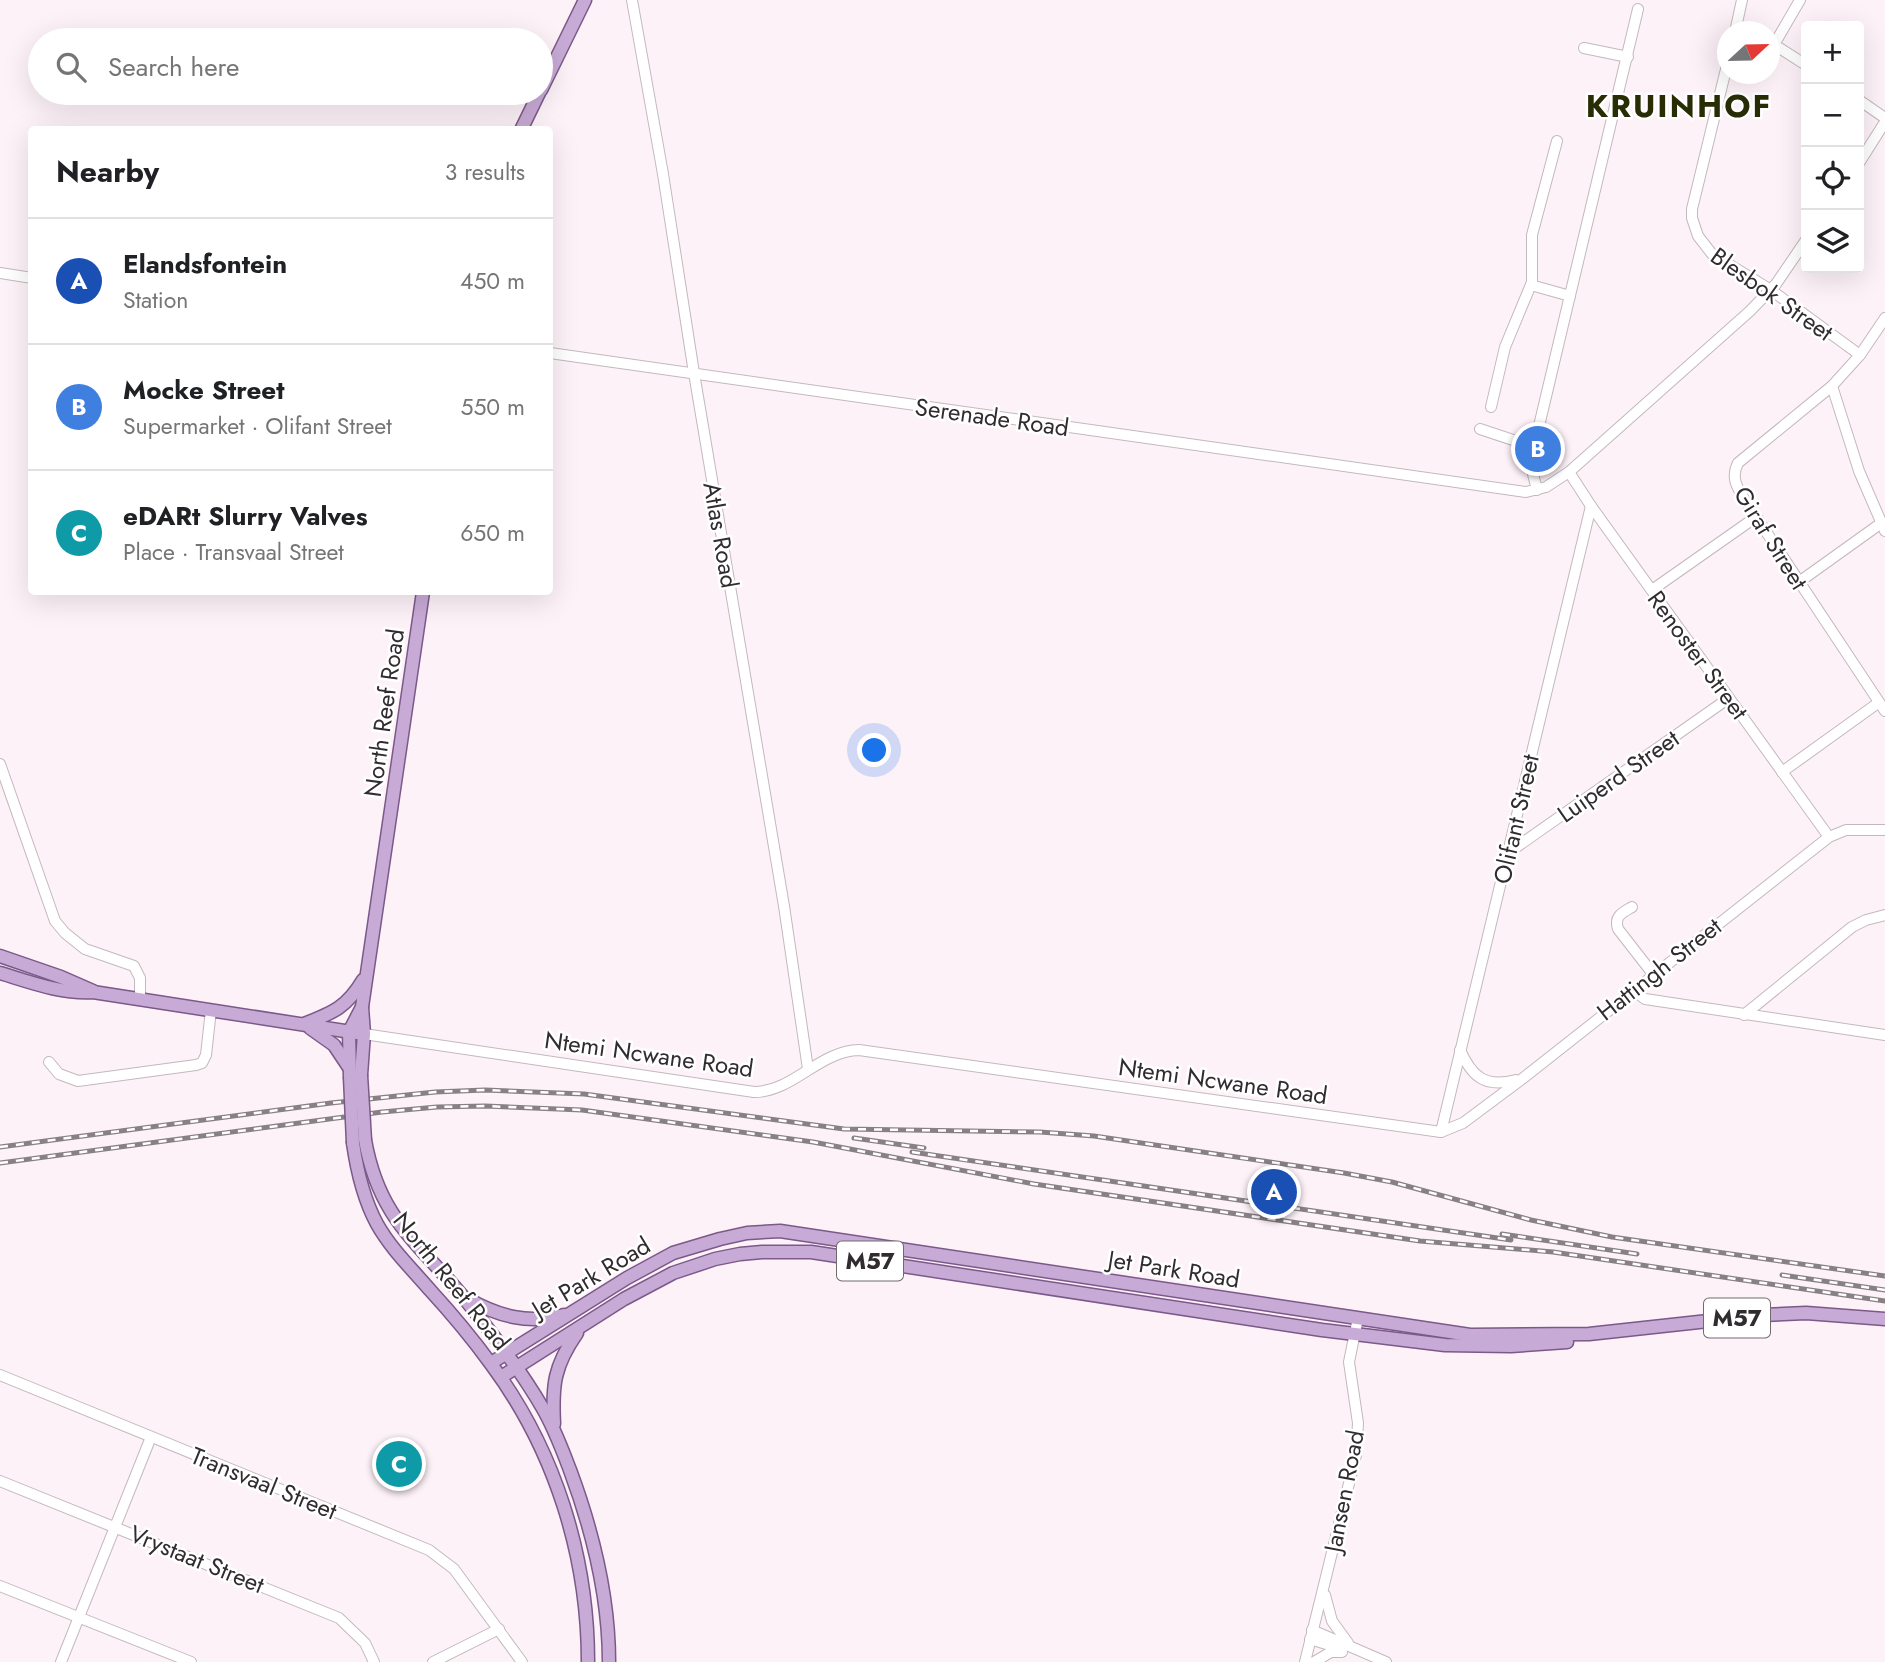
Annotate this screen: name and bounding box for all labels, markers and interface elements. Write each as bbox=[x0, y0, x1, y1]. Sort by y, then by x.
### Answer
north arrow bbox=[1717, 21, 1780, 84]
map controls bbox=[1801, 21, 1864, 273]
button: + bbox=[1801, 21, 1864, 84]
search box bbox=[28, 28, 553, 105]
icon: search bbox=[52, 48, 90, 86]
text: Search here bbox=[108, 48, 240, 86]
district label: KRUINHOF bbox=[1586, 83, 1772, 129]
button: − bbox=[1801, 84, 1864, 147]
button: locate bbox=[1801, 147, 1864, 210]
text: Nearby bbox=[56, 150, 159, 193]
text: 3 results bbox=[445, 155, 525, 189]
button: layers bbox=[1801, 210, 1864, 273]
street label: Blesbok Street bbox=[1703, 239, 1841, 349]
text: Elandsfontein bbox=[123, 245, 287, 283]
text: A bbox=[71, 264, 87, 298]
text: 450 m bbox=[460, 264, 525, 298]
text: Station bbox=[123, 283, 188, 317]
text: Mocke Street bbox=[123, 371, 285, 409]
street label: Serenade Road bbox=[913, 389, 1071, 445]
text: B bbox=[71, 390, 87, 424]
text: 550 m bbox=[460, 390, 525, 424]
text: Supermarket · Olifant Street bbox=[123, 409, 392, 443]
pin: B bbox=[1515, 423, 1561, 475]
street label: Atlas Road bbox=[694, 479, 748, 591]
street label: Giraf Street bbox=[1725, 480, 1817, 597]
text: eDARt Slurry Valves bbox=[123, 497, 368, 535]
text: C bbox=[71, 516, 87, 550]
text: 650 m bbox=[460, 516, 525, 550]
text: Place · Transvaal Street bbox=[123, 535, 344, 569]
street label: Renoster Street bbox=[1639, 583, 1757, 727]
street label: North Reef Road bbox=[355, 627, 413, 799]
street label: Luiperd Street bbox=[1550, 721, 1686, 831]
your location bbox=[857, 733, 891, 767]
street label: Olifant Street bbox=[1484, 751, 1548, 887]
street label: Hattingh Street bbox=[1589, 909, 1729, 1029]
street label: Ntemi Ncwane Road bbox=[542, 1022, 756, 1086]
street label: Ntemi Ncwane Road bbox=[1116, 1049, 1330, 1113]
pin: A bbox=[1251, 1166, 1297, 1218]
street label: North Reef Road bbox=[385, 1204, 519, 1358]
street label: Jet Park Road bbox=[522, 1228, 657, 1328]
street label: Jet Park Road bbox=[1103, 1241, 1242, 1297]
road number: M57 bbox=[837, 1242, 903, 1280]
road number: M57 bbox=[1704, 1298, 1770, 1338]
street label: Jansen Road bbox=[1314, 1427, 1373, 1558]
street label: Transvaal Street bbox=[186, 1438, 343, 1528]
pin: C bbox=[376, 1438, 422, 1490]
street label: Vrystaat Street bbox=[124, 1516, 270, 1602]

